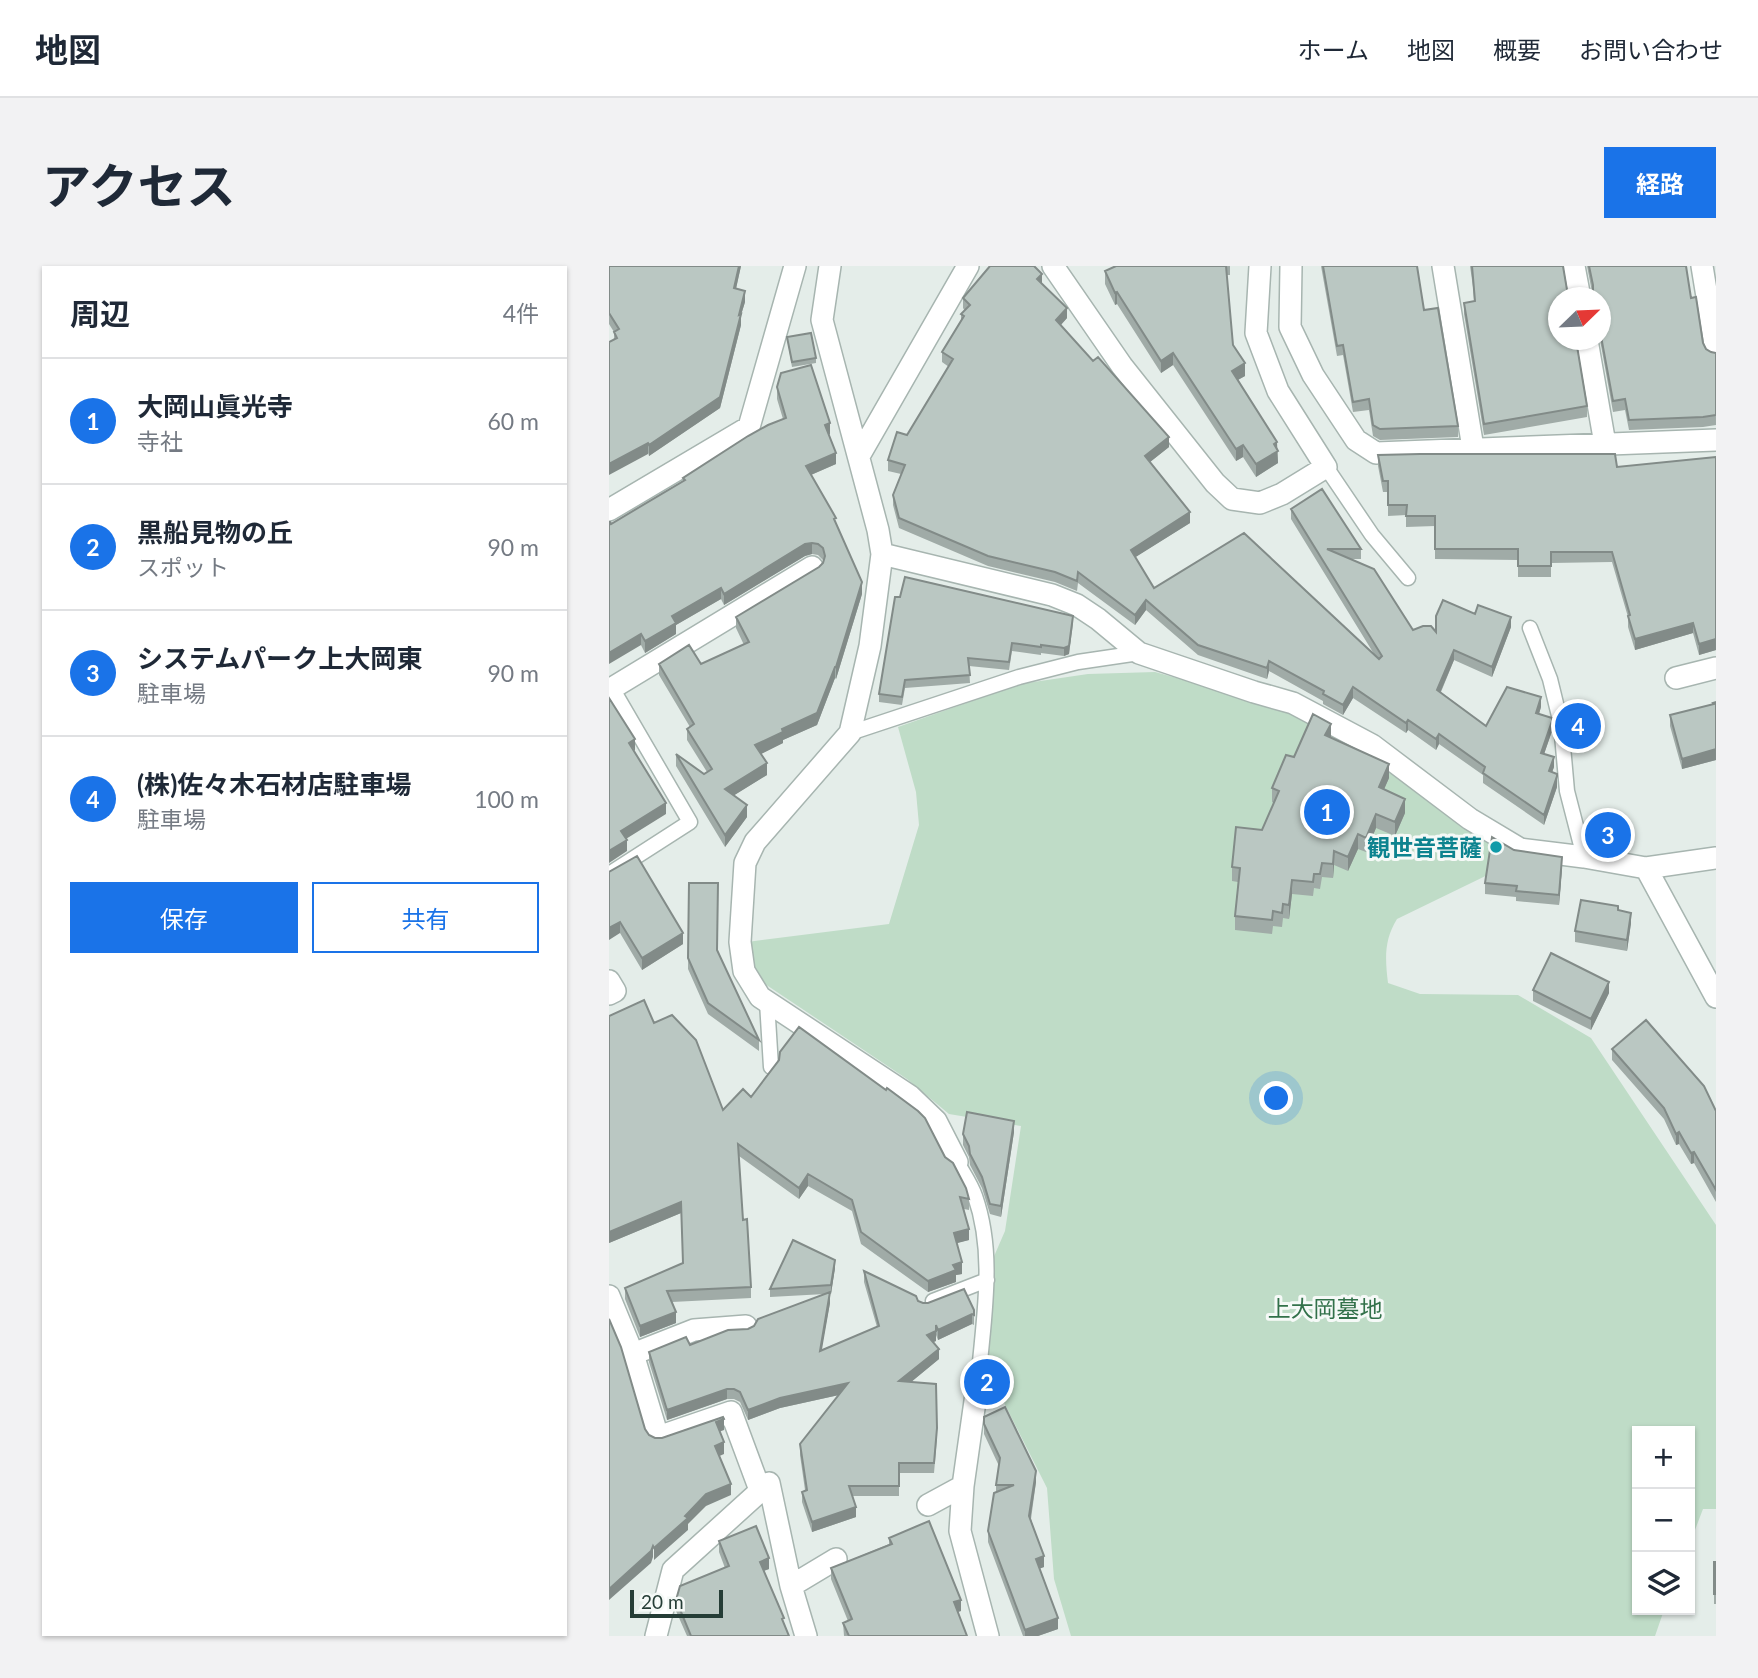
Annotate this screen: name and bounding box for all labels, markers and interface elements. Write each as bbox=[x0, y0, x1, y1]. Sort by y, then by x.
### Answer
text: 地図 bbox=[35, 29, 101, 69]
text: ホーム bbox=[1298, 35, 1369, 64]
text: 地図 bbox=[1407, 35, 1455, 64]
text: 概要 bbox=[1493, 35, 1541, 64]
text: お問い合わせ bbox=[1579, 35, 1723, 64]
button: 経路 bbox=[1604, 147, 1716, 218]
text: アクセス bbox=[42, 156, 236, 214]
north arrow bbox=[1548, 287, 1611, 350]
text: 周辺 bbox=[70, 295, 130, 331]
text: 4件 bbox=[503, 299, 539, 327]
text: 大岡山眞光寺 bbox=[137, 390, 293, 422]
text: 1 bbox=[86, 407, 100, 435]
text: 60 m bbox=[488, 407, 539, 435]
text: 寺社 bbox=[137, 427, 183, 455]
text: 黒船見物の丘 bbox=[137, 516, 293, 548]
text: 2 bbox=[86, 533, 100, 561]
text: 90 m bbox=[488, 533, 539, 561]
text: スポット bbox=[137, 553, 229, 581]
text: システムパーク上大岡東 bbox=[137, 642, 422, 674]
text: 3 bbox=[86, 659, 100, 687]
text: 90 m bbox=[488, 659, 539, 687]
text: 駐車場 bbox=[137, 679, 206, 707]
pin: 4 bbox=[1555, 700, 1601, 752]
text: (株)佐々木石材店駐車場 bbox=[137, 768, 411, 800]
text: 4 bbox=[86, 785, 100, 813]
text: 100 m bbox=[474, 785, 539, 813]
pin: 1 bbox=[1304, 786, 1350, 838]
text: 駐車場 bbox=[137, 805, 206, 833]
pin: 3 bbox=[1585, 809, 1631, 861]
place label: 観世音菩薩 bbox=[1367, 833, 1482, 861]
marker: 観世音菩薩 bbox=[1488, 839, 1504, 855]
button: 保存 bbox=[70, 882, 298, 953]
button: 共有 bbox=[312, 882, 539, 953]
your location bbox=[1259, 1081, 1293, 1115]
park label: 上大岡墓地 bbox=[1268, 1294, 1383, 1322]
pin: 2 bbox=[964, 1356, 1010, 1408]
map controls bbox=[1632, 1426, 1695, 1615]
button: + bbox=[1632, 1426, 1695, 1489]
button: − bbox=[1632, 1489, 1695, 1552]
button: layers bbox=[1632, 1552, 1695, 1615]
scale bar bbox=[630, 1587, 723, 1619]
text: 20 m bbox=[641, 1590, 684, 1613]

